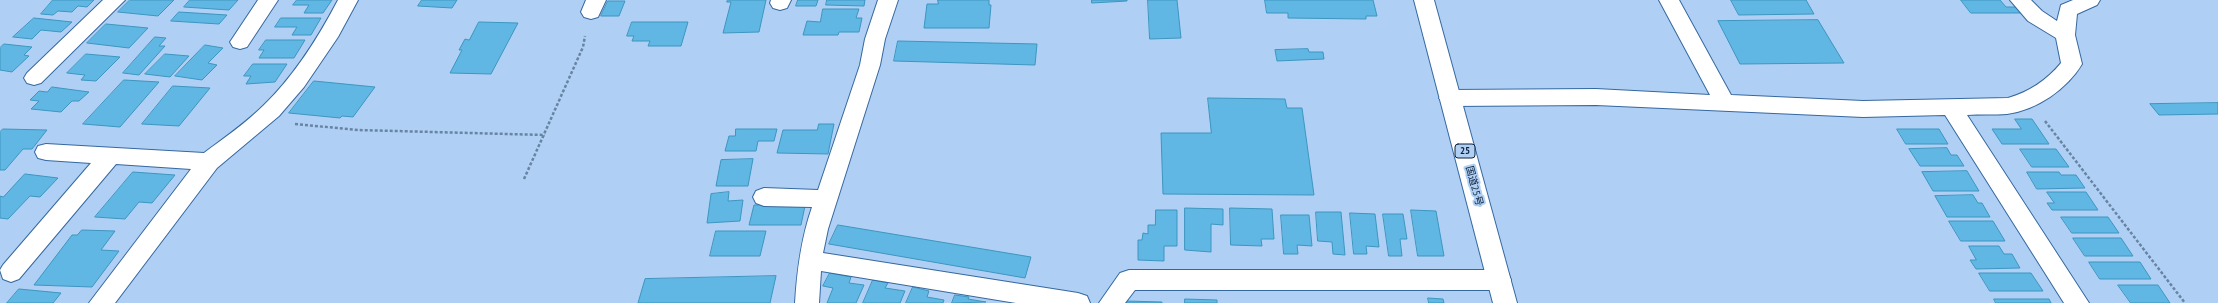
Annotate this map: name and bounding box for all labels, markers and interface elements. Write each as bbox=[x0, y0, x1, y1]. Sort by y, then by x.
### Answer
road number: 25 bbox=[1455, 144, 1475, 158]
street label: 国道25号 bbox=[1463, 165, 1485, 207]

